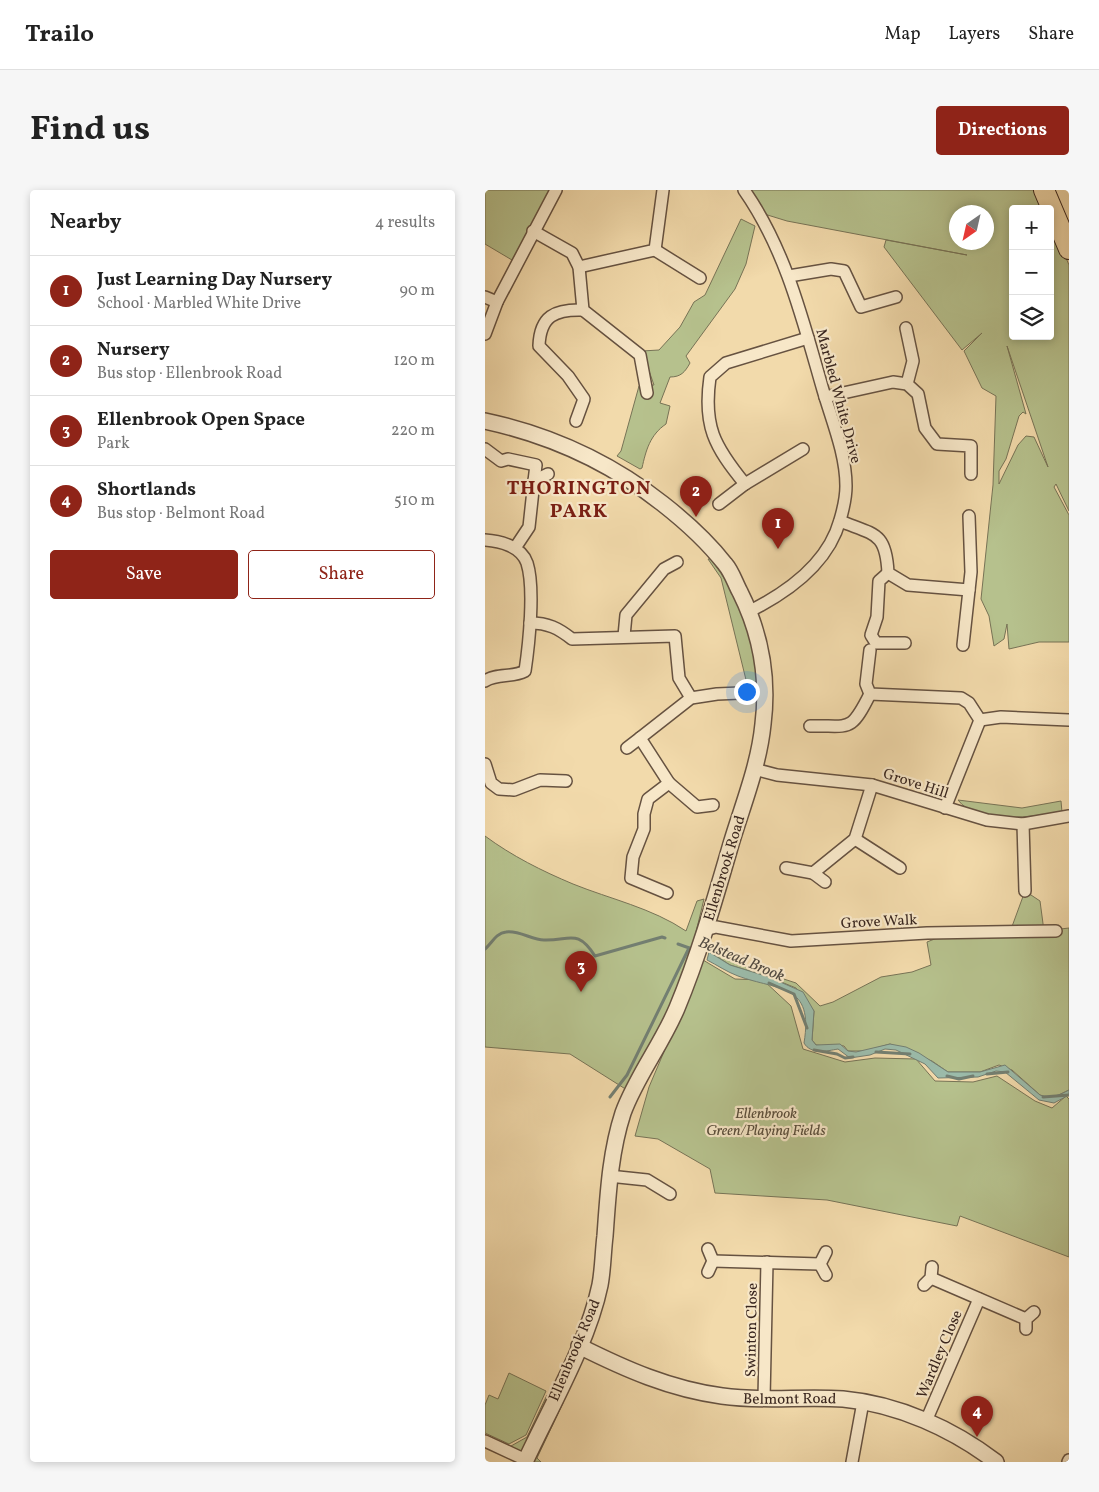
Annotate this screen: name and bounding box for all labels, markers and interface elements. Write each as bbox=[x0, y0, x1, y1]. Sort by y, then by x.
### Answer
text: Trailo bbox=[25, 18, 94, 52]
text: Map bbox=[884, 22, 920, 47]
text: Layers bbox=[948, 22, 1000, 47]
text: Share bbox=[1028, 22, 1074, 47]
text: Find us bbox=[30, 106, 150, 154]
button: Directions bbox=[936, 106, 1069, 155]
north arrow bbox=[949, 205, 994, 250]
map controls bbox=[1009, 205, 1054, 340]
button: + bbox=[1009, 205, 1054, 250]
text: Nearby bbox=[50, 208, 121, 237]
text: 4 results bbox=[375, 212, 435, 234]
button: − bbox=[1009, 250, 1054, 295]
text: Just Learning Day Nursery bbox=[97, 267, 332, 293]
text: 1 bbox=[63, 280, 69, 302]
text: 90 m bbox=[399, 280, 435, 302]
text: School · Marbled White Drive bbox=[97, 293, 301, 315]
button: layers bbox=[1009, 295, 1054, 340]
street label: Marbled White Drive bbox=[809, 327, 866, 466]
text: Nursery bbox=[97, 337, 170, 363]
text: 2 bbox=[62, 350, 70, 372]
text: 120 m bbox=[393, 350, 435, 372]
text: Bus stop · Ellenbrook Road bbox=[97, 363, 282, 385]
text: Ellenbrook Open Space bbox=[97, 407, 305, 433]
text: 3 bbox=[62, 420, 70, 442]
text: 220 m bbox=[391, 420, 435, 442]
text: Park bbox=[97, 433, 130, 455]
district label: THORINGTON PARK bbox=[506, 475, 652, 526]
pin: 2 bbox=[680, 476, 712, 517]
text: Shortlands bbox=[97, 477, 196, 503]
text: 4 bbox=[61, 490, 71, 512]
text: 510 m bbox=[394, 490, 435, 512]
text: Bus stop · Belmont Road bbox=[97, 503, 265, 525]
pin: 1 bbox=[762, 508, 794, 549]
button: Save bbox=[50, 550, 238, 599]
button: Share bbox=[248, 550, 435, 599]
your location bbox=[734, 679, 760, 705]
street label: Grove Hill bbox=[880, 764, 951, 805]
street label: Ellenbrook Road bbox=[699, 813, 751, 924]
street label: Grove Walk bbox=[840, 910, 918, 935]
water label: Belstead Brook bbox=[695, 932, 788, 988]
pin: 3 bbox=[565, 951, 597, 992]
park label: Ellenbrook Green/Playing Fields bbox=[706, 1104, 826, 1142]
street label: Swinton Close bbox=[741, 1283, 764, 1377]
street label: Ellenbrook Road bbox=[544, 1296, 606, 1405]
street label: Wardley Close bbox=[912, 1307, 968, 1402]
street label: Belmont Road bbox=[742, 1389, 837, 1411]
pin: 4 bbox=[961, 1396, 993, 1437]

